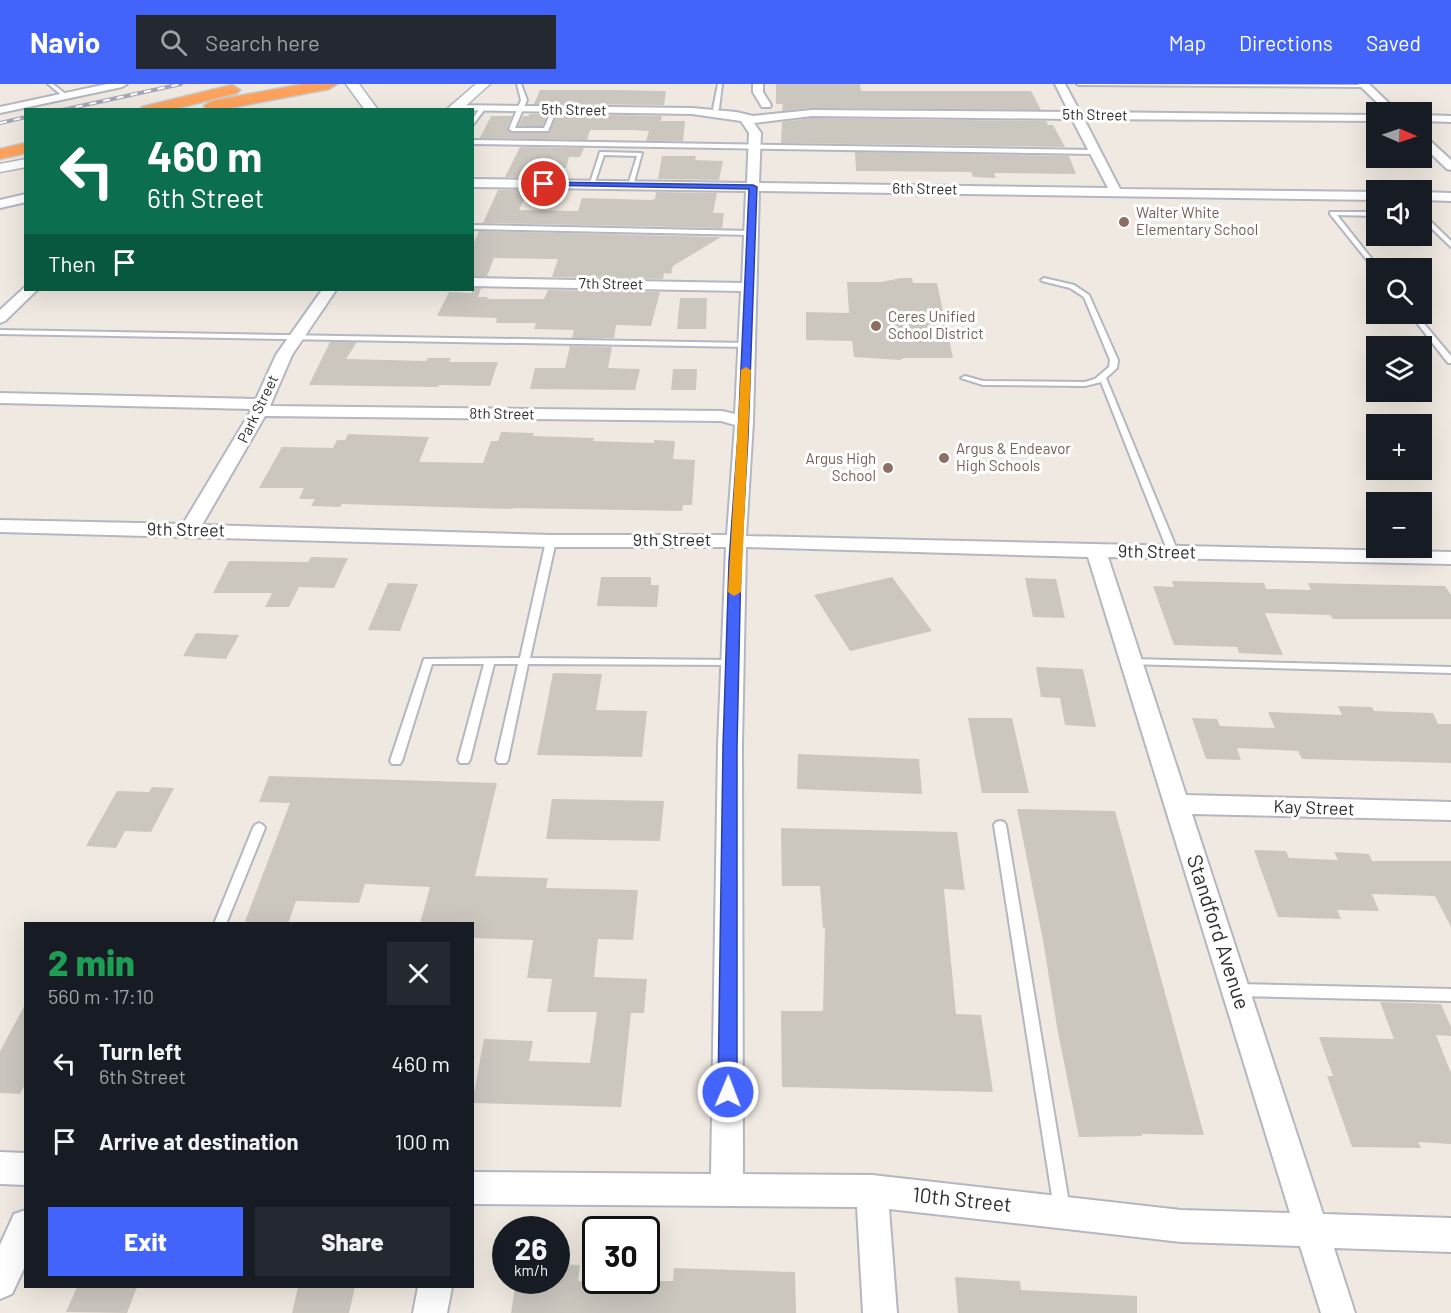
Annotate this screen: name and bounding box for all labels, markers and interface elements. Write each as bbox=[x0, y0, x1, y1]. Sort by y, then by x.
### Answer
search box bbox=[136, 15, 556, 69]
text: Navio bbox=[30, 25, 100, 59]
icon: search bbox=[157, 26, 190, 59]
text: Search here bbox=[205, 29, 320, 55]
text: Map bbox=[1169, 30, 1206, 55]
text: Directions bbox=[1239, 30, 1333, 55]
text: Saved bbox=[1366, 30, 1421, 55]
street label: 5th Street bbox=[541, 99, 607, 119]
north arrow bbox=[1366, 102, 1432, 168]
map controls bbox=[1366, 102, 1432, 558]
street label: 5th Street bbox=[1062, 104, 1128, 124]
text: 460 m bbox=[147, 130, 262, 180]
icon: left bbox=[48, 132, 126, 210]
pin bbox=[518, 158, 569, 209]
icon: arrive bbox=[527, 167, 560, 200]
street label: 6th Street bbox=[892, 178, 958, 198]
button: sound bbox=[1366, 180, 1432, 246]
text: 6th Street bbox=[147, 181, 264, 213]
place label: Walter White Elementary School bbox=[1136, 203, 1258, 238]
marker: Walter White Elementary School bbox=[1117, 215, 1131, 229]
icon: arrive bbox=[108, 246, 141, 279]
text: Then bbox=[48, 250, 96, 276]
button: search bbox=[1366, 258, 1432, 324]
street label: 7th Street bbox=[579, 273, 643, 293]
place label: Ceres Unified School District bbox=[888, 307, 984, 342]
marker: Ceres Unified School District bbox=[869, 319, 883, 333]
button: layers bbox=[1366, 336, 1432, 402]
street label: Park Street bbox=[233, 372, 281, 446]
street label: 8th Street bbox=[469, 403, 535, 423]
button: + bbox=[1366, 414, 1432, 480]
place label: Argus & Endeavor High Schools bbox=[956, 439, 1071, 474]
place label: Argus High School bbox=[806, 449, 876, 484]
marker: Argus & Endeavor High Schools bbox=[937, 451, 951, 465]
marker: Argus High School bbox=[881, 461, 895, 475]
button: − bbox=[1366, 492, 1432, 558]
street label: 9th Street bbox=[147, 517, 225, 541]
street label: 9th Street bbox=[633, 528, 711, 550]
street label: 9th Street bbox=[1118, 539, 1196, 563]
street label: Kay Street bbox=[1273, 795, 1355, 819]
street label: Standford Avenue bbox=[1183, 851, 1256, 1012]
text: 2 min bbox=[48, 940, 135, 983]
button: close bbox=[387, 942, 450, 1005]
text: 560 m · 17:10 bbox=[48, 984, 154, 1008]
text: Turn left bbox=[99, 1038, 182, 1064]
icon: left bbox=[48, 1047, 81, 1080]
text: 460 m bbox=[392, 1050, 450, 1076]
position arrow bbox=[696, 1060, 760, 1124]
text: 6th Street bbox=[99, 1064, 186, 1088]
icon: arrive bbox=[48, 1125, 81, 1158]
text: Arrive at destination bbox=[99, 1128, 298, 1154]
text: 100 m bbox=[395, 1128, 450, 1154]
street label: 10th Street bbox=[911, 1181, 1013, 1216]
button: Exit bbox=[48, 1207, 243, 1276]
button: Share bbox=[255, 1207, 450, 1276]
speed limit sign: 30 bbox=[582, 1216, 660, 1294]
text: 26 bbox=[515, 1230, 547, 1266]
text: km/h bbox=[514, 1261, 548, 1279]

